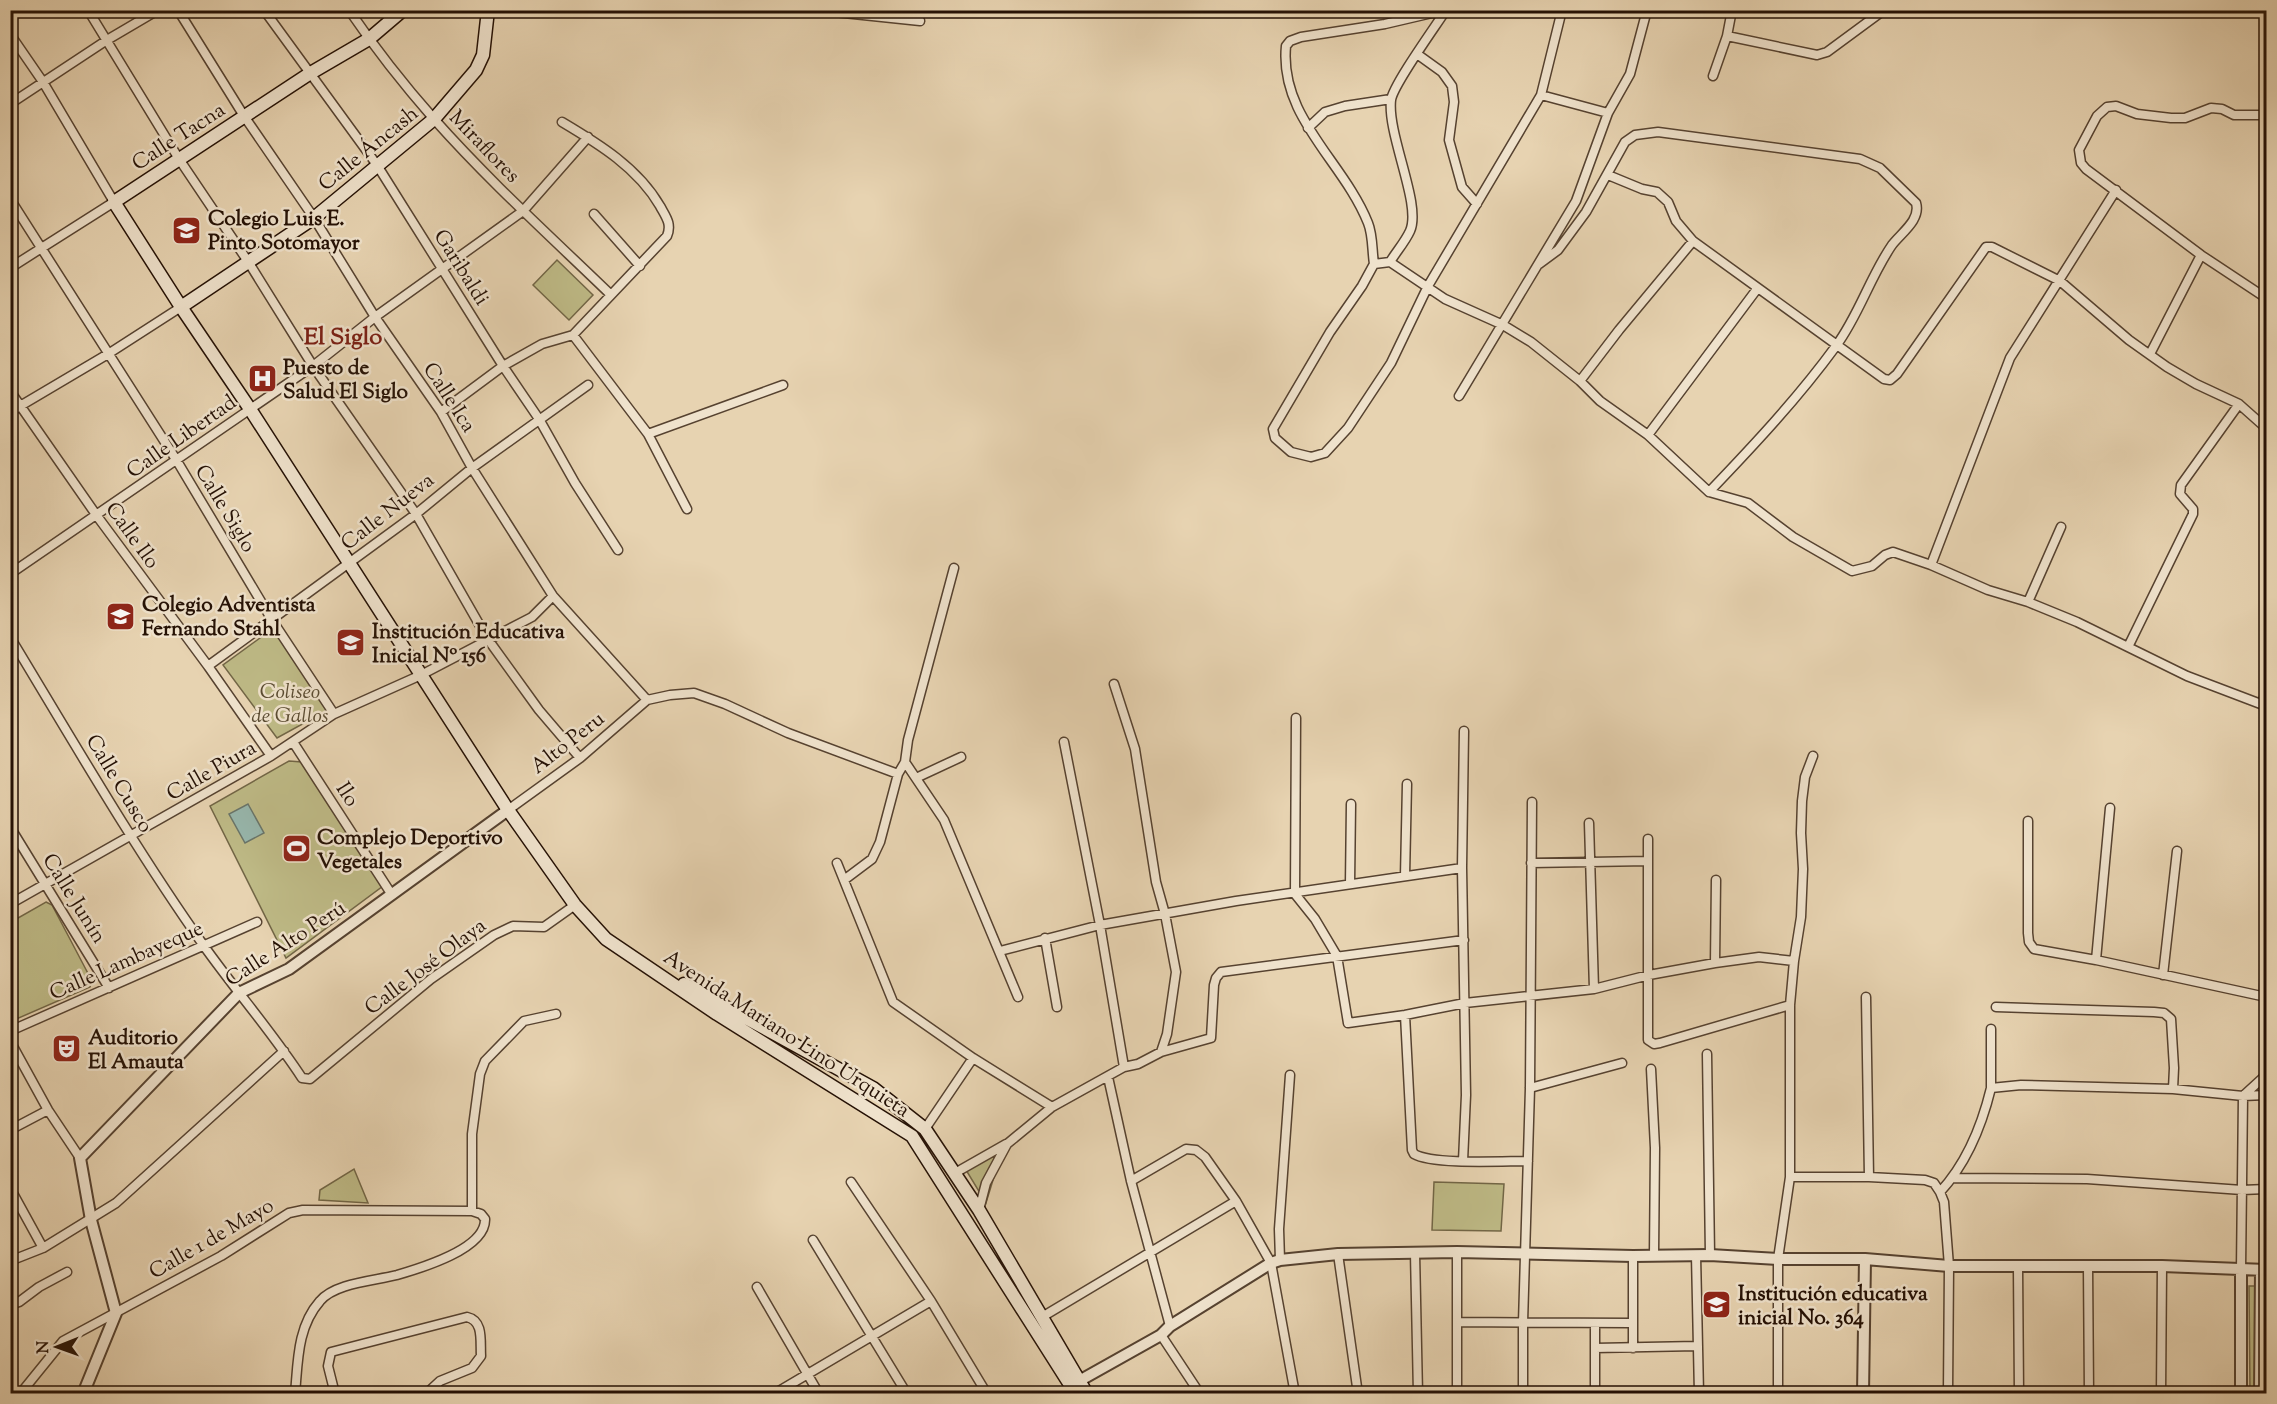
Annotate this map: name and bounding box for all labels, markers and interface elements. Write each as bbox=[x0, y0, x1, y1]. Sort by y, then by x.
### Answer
street label: Calle Tacna bbox=[126, 96, 232, 179]
street label: Calle Áncash bbox=[313, 100, 426, 199]
street label: Miraflores bbox=[441, 104, 526, 191]
place label: Colegio Luis E. Pinto Sotomayor bbox=[208, 205, 360, 259]
school or university icon: Colegio Luis E. Pinto Sotomayor bbox=[171, 214, 203, 246]
street label: Garibaldi bbox=[425, 224, 496, 312]
district label: El Siglo bbox=[304, 321, 382, 355]
place label: Puesto de Salud El Siglo bbox=[283, 354, 409, 408]
street label: Calle Ica bbox=[414, 357, 482, 439]
hospital icon: Puesto de Salud El Siglo bbox=[246, 363, 278, 395]
street label: Calle Libertad bbox=[121, 389, 243, 487]
street label: Calle Siglo bbox=[186, 459, 262, 559]
street label: Calle Nueva bbox=[335, 466, 441, 559]
street label: Calle Ilo bbox=[97, 497, 166, 576]
place label: Colegio Adventista Fernando Stahl bbox=[142, 591, 316, 645]
school or university icon: Colegio Adventista Fernando Stahl bbox=[105, 600, 137, 632]
place label: Institución Educativa Inicial Nº 156 bbox=[372, 618, 565, 672]
school or university icon: Institución Educativa Inicial Nº 156 bbox=[335, 627, 367, 659]
park label: Coliseo de Gallos bbox=[252, 678, 328, 732]
street label: Alto Peru bbox=[525, 705, 612, 782]
street label: Calle Cusco bbox=[77, 729, 159, 839]
street label: Calle Piura bbox=[162, 734, 263, 810]
street label: Ilo bbox=[327, 777, 365, 813]
place label: Complejo Deportivo Vegetales bbox=[317, 824, 503, 878]
sports icon: Complejo Deportivo Vegetales bbox=[280, 833, 312, 865]
street label: Calle Junín bbox=[34, 848, 113, 950]
street label: Calle Alto Perú bbox=[220, 894, 352, 995]
street label: Calle José Olaya bbox=[359, 912, 494, 1023]
street label: Calle Lambayeque bbox=[45, 914, 209, 1009]
street label: Avenida Mariano Lino Urquieta bbox=[657, 944, 915, 1126]
place label: Auditorio El Amauta bbox=[88, 1024, 184, 1078]
theatre icon: Auditorio El Amauta bbox=[51, 1033, 83, 1065]
street label: Calle 1 de Mayo bbox=[144, 1192, 280, 1288]
place label: Institución educativa inicial No. 364 bbox=[1738, 1280, 1928, 1334]
school or university icon: Institución educativa inicial No. 364 bbox=[1701, 1289, 1733, 1321]
north arrow bbox=[27, 1317, 87, 1377]
text: N bbox=[33, 1340, 56, 1354]

